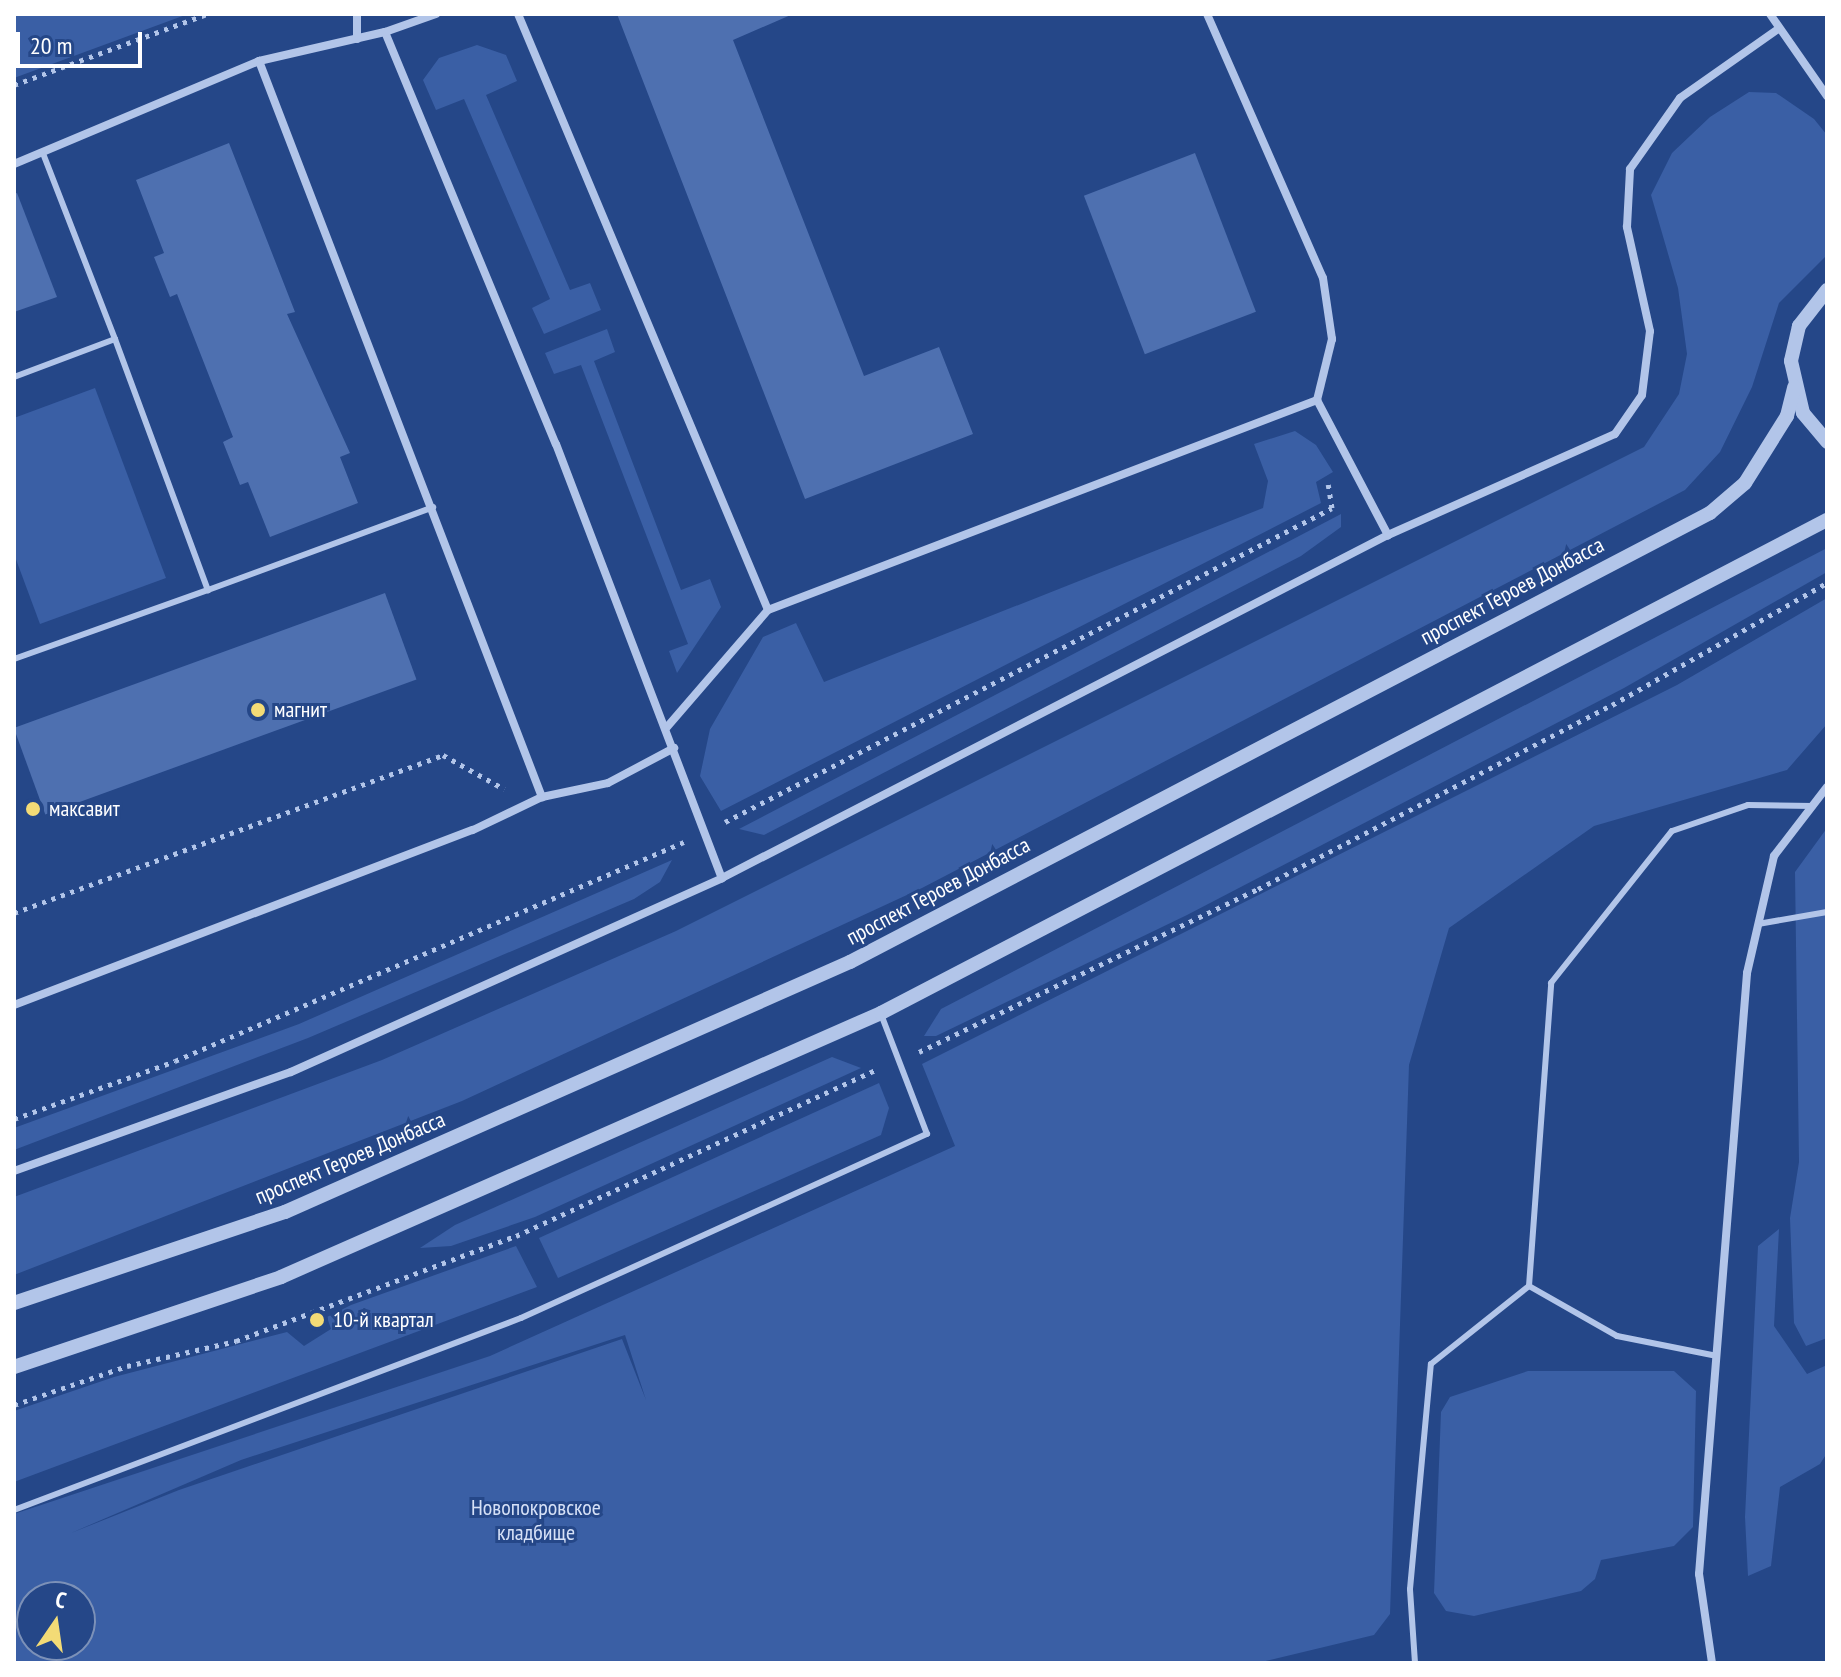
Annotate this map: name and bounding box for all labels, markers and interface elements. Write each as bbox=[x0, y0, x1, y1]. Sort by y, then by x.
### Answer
scale bar bbox=[20, 16, 146, 66]
text: 20 m bbox=[30, 30, 72, 61]
street label: проспект Героев Донбасса bbox=[1415, 531, 1609, 651]
place label: магнит bbox=[274, 697, 327, 723]
marker: магнит bbox=[249, 701, 267, 719]
place label: максавит bbox=[49, 796, 120, 822]
marker: максавит bbox=[24, 800, 42, 818]
street label: проспект Героев Донбасса bbox=[841, 831, 1035, 951]
street label: проспект Героев Донбасса bbox=[251, 1106, 449, 1210]
place label: 10-й квартал bbox=[333, 1307, 434, 1333]
marker: 10-й квартал bbox=[308, 1311, 326, 1329]
park label: Новопокровское кладбище bbox=[471, 1494, 601, 1546]
north arrow bbox=[16, 1581, 96, 1661]
text: С bbox=[53, 1585, 69, 1614]

